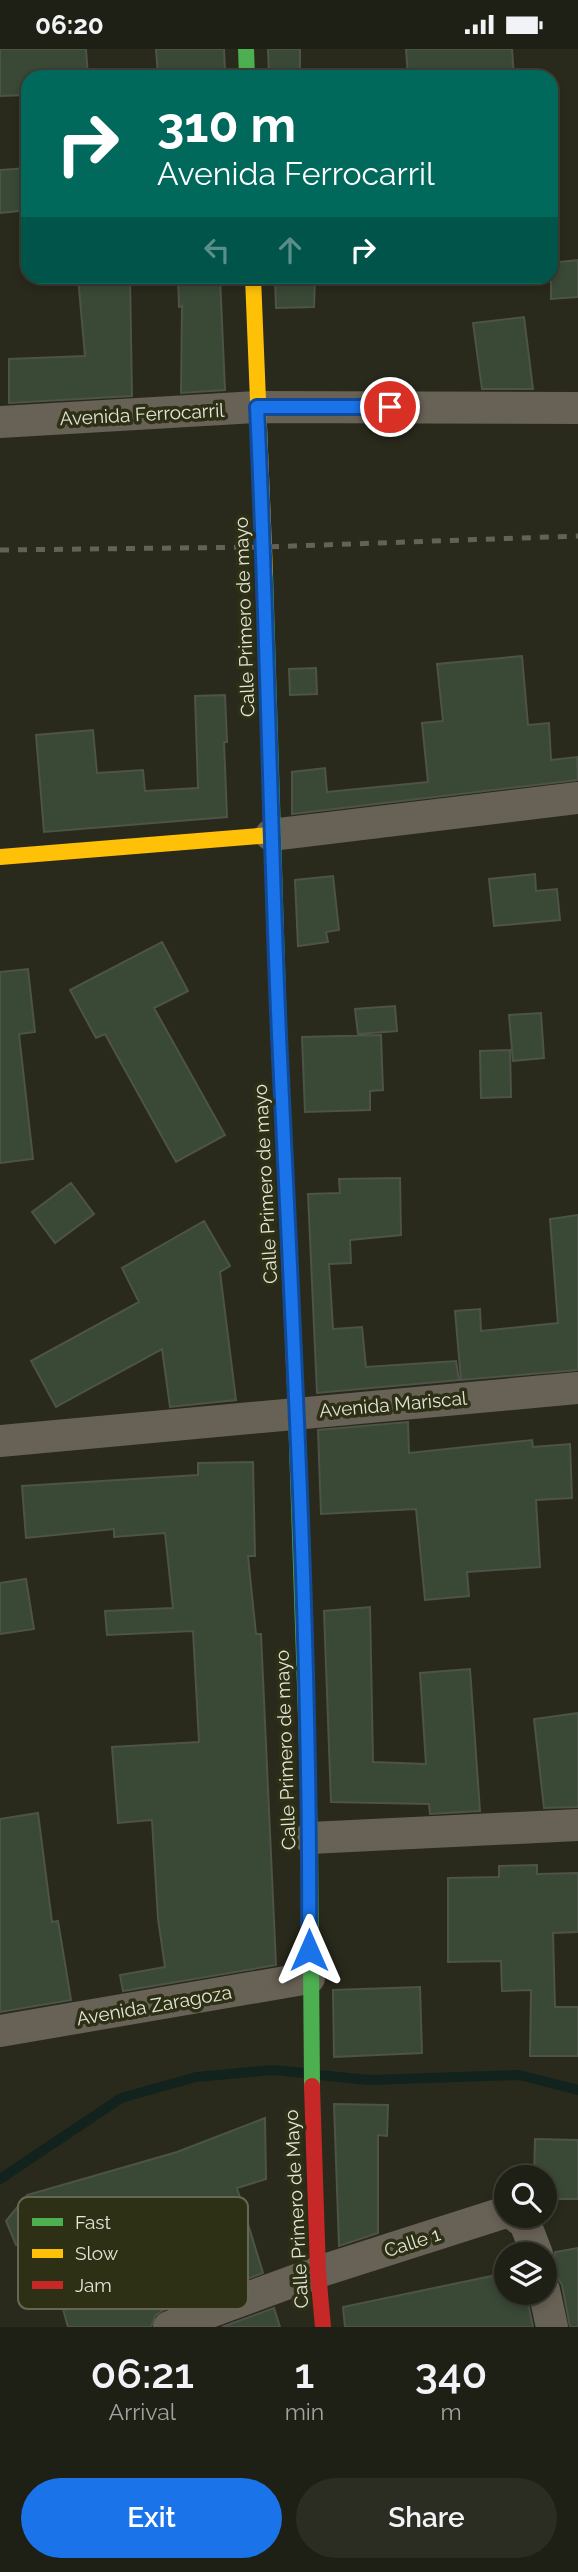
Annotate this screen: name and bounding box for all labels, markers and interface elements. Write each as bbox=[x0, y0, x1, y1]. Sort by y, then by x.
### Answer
text: 06:20 bbox=[35, 10, 104, 40]
text: 310 m bbox=[157, 96, 296, 153]
icon: right bbox=[42, 98, 133, 189]
text: Avenida Ferrocarril bbox=[157, 155, 435, 192]
icon: left bbox=[198, 231, 236, 269]
icon: ahead bbox=[271, 231, 309, 269]
icon: right bbox=[344, 231, 382, 269]
pin bbox=[360, 377, 420, 437]
icon: arrive bbox=[371, 388, 409, 426]
street label: Avenida Ferrocarril bbox=[59, 399, 226, 429]
street label: Calle Primero de mayo bbox=[230, 517, 258, 717]
street label: Calle Primero de mayo bbox=[249, 1084, 281, 1284]
street label: Avenida Mariscal bbox=[318, 1387, 469, 1421]
street label: Calle Primero de mayo bbox=[271, 1650, 299, 1850]
position arrow bbox=[272, 1913, 346, 1987]
street label: Avenida Zaragoza bbox=[75, 1981, 233, 2029]
street label: Calle Primero de Mayo bbox=[280, 2109, 312, 2309]
map controls bbox=[494, 2165, 557, 2305]
button: search bbox=[494, 2165, 557, 2228]
legend bbox=[18, 2197, 248, 2309]
text: Fast bbox=[75, 2211, 111, 2233]
street label: Calle 1 bbox=[381, 2223, 443, 2261]
text: Slow bbox=[75, 2242, 119, 2264]
button: layers bbox=[494, 2242, 557, 2305]
text: Jam bbox=[75, 2274, 112, 2296]
text: 06:21 bbox=[91, 2349, 194, 2398]
text: 1 bbox=[295, 2349, 314, 2398]
text: 340 bbox=[415, 2349, 487, 2398]
text: Arrival bbox=[109, 2398, 176, 2425]
text: min bbox=[285, 2398, 324, 2425]
text: m bbox=[441, 2398, 462, 2425]
button: Exit bbox=[21, 2478, 282, 2558]
button: Share bbox=[296, 2478, 557, 2558]

